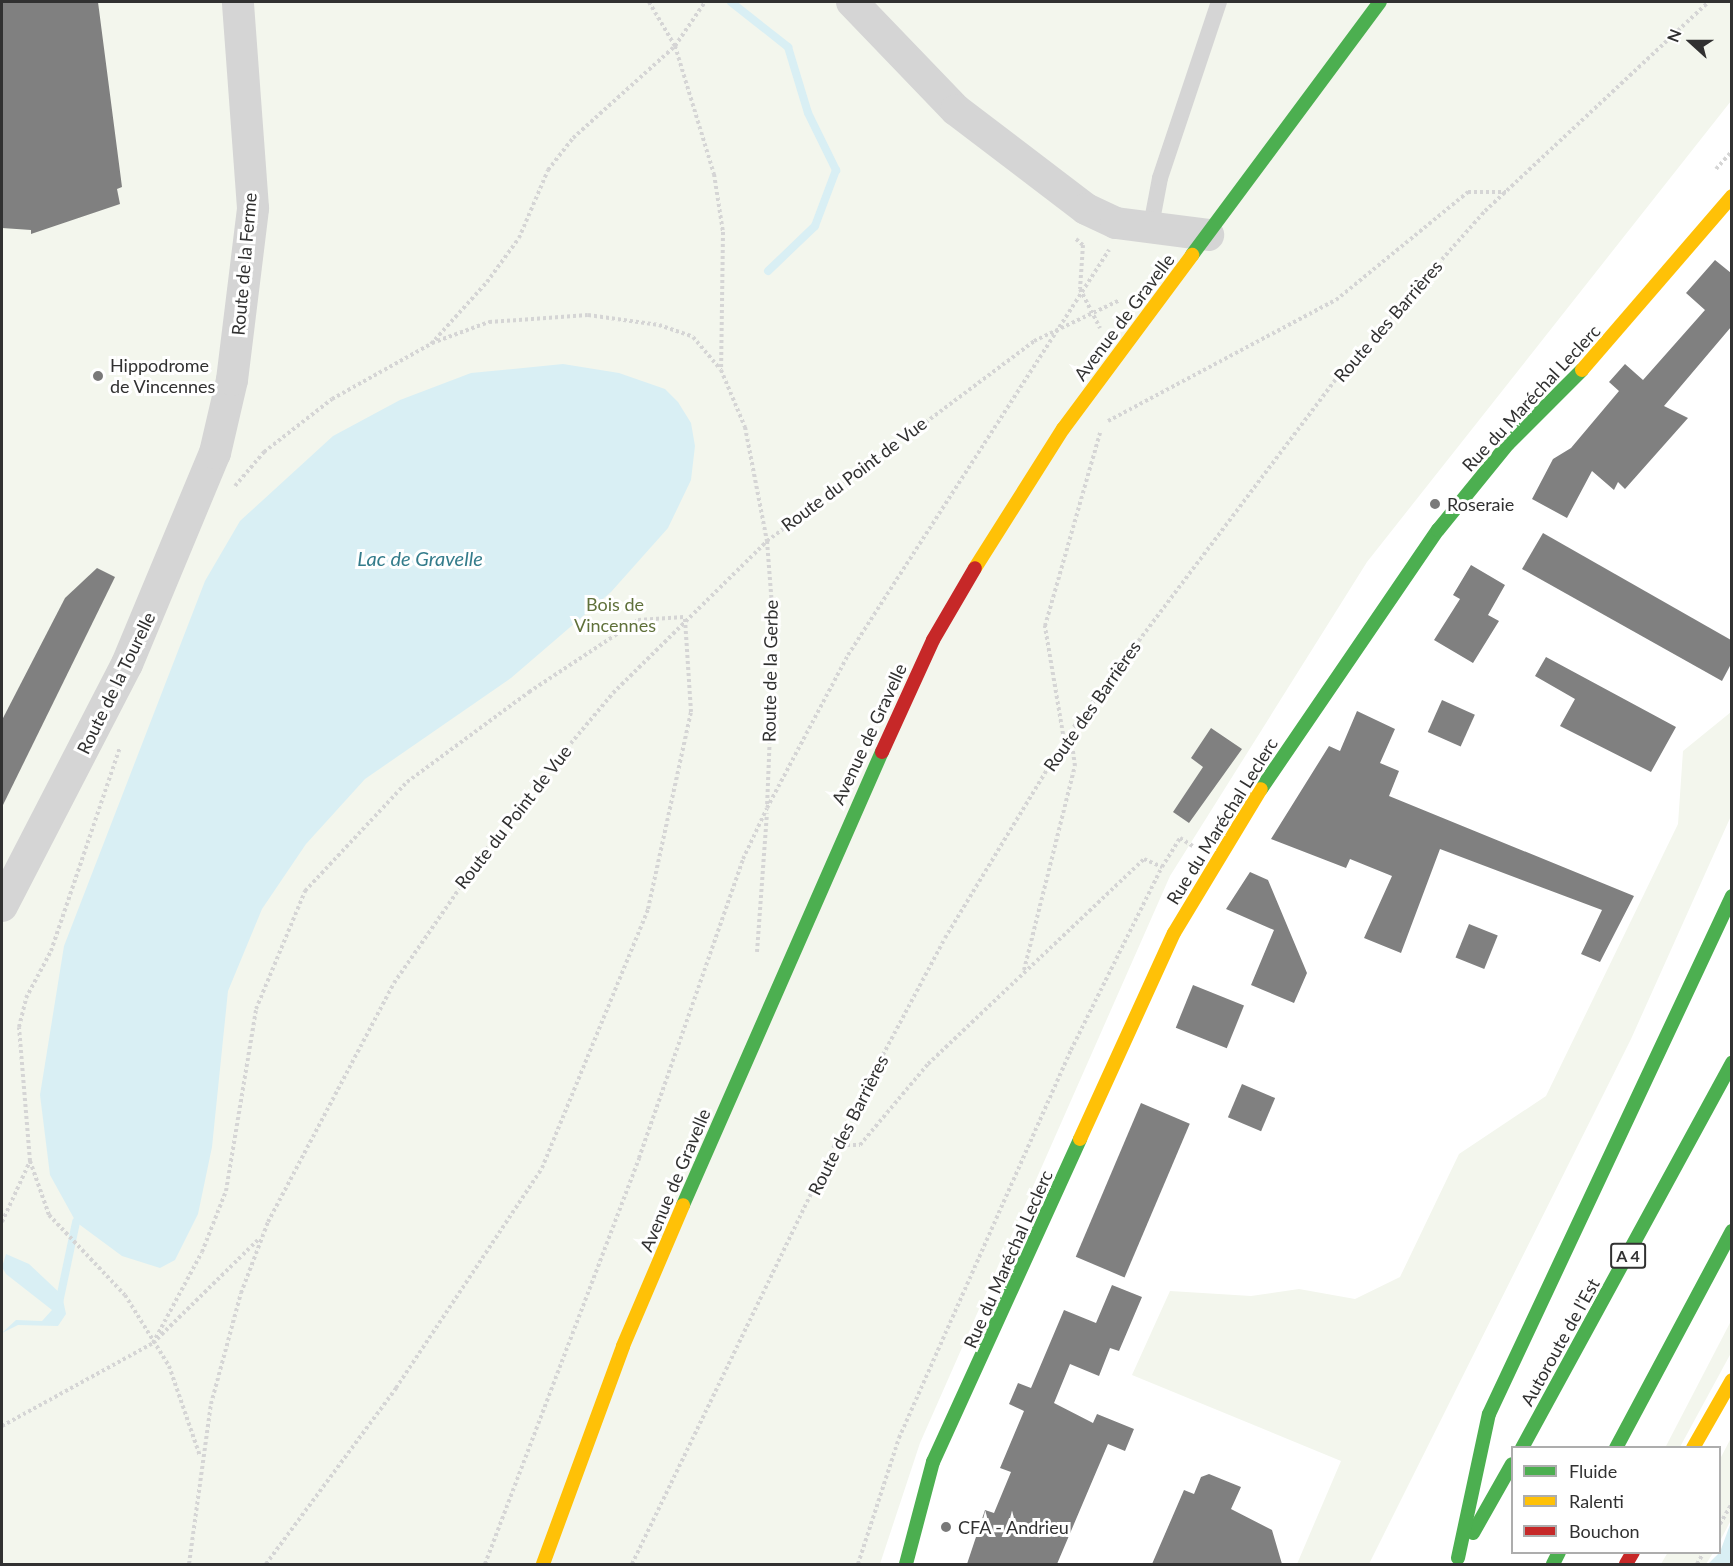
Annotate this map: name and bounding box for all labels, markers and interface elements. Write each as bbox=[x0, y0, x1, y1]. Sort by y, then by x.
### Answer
north arrow bbox=[1661, 12, 1721, 72]
text: N bbox=[1663, 26, 1685, 45]
street label: Route de la Ferme bbox=[227, 192, 261, 336]
street label: Avenue de Gravelle bbox=[1069, 249, 1179, 385]
street label: Route des Barrières bbox=[1329, 256, 1447, 386]
street label: Rue du Maréchal Leclerc bbox=[1457, 320, 1605, 476]
place label: Hippodrome de Vincennes bbox=[110, 355, 216, 398]
marker: Hippodrome de Vincennes bbox=[91, 369, 105, 383]
street label: Route du Point de Vue bbox=[777, 412, 931, 536]
place label: Roseraie bbox=[1447, 493, 1514, 515]
marker: Roseraie bbox=[1428, 497, 1442, 511]
water label: Lac de Gravelle bbox=[357, 546, 483, 570]
park label: Bois de Vincennes bbox=[574, 594, 656, 636]
street label: Route de la Gerbe bbox=[758, 600, 782, 742]
street label: Route de la Tourelle bbox=[72, 608, 160, 758]
street label: Route des Barrières bbox=[1039, 637, 1145, 775]
street label: Avenue de Gravelle bbox=[827, 660, 911, 808]
street label: Rue du Maréchal Leclerc bbox=[1162, 734, 1282, 908]
street label: Route du Point de Vue bbox=[450, 741, 576, 893]
street label: Route des Barrières bbox=[803, 1051, 893, 1199]
street label: Avenue de Gravelle bbox=[635, 1105, 715, 1255]
street label: Rue du Maréchal Leclerc bbox=[959, 1167, 1057, 1351]
road number: A 4 bbox=[1608, 1243, 1648, 1269]
street label: Autoroute de l’Est bbox=[1516, 1275, 1604, 1409]
legend bbox=[1511, 1446, 1721, 1554]
text: Fluide bbox=[1569, 1460, 1617, 1482]
text: Ralenti bbox=[1569, 1490, 1624, 1512]
place label: CFA - Andrieu bbox=[958, 1516, 1070, 1538]
marker: CFA - Andrieu bbox=[939, 1520, 953, 1534]
text: Bouchon bbox=[1569, 1520, 1640, 1542]

